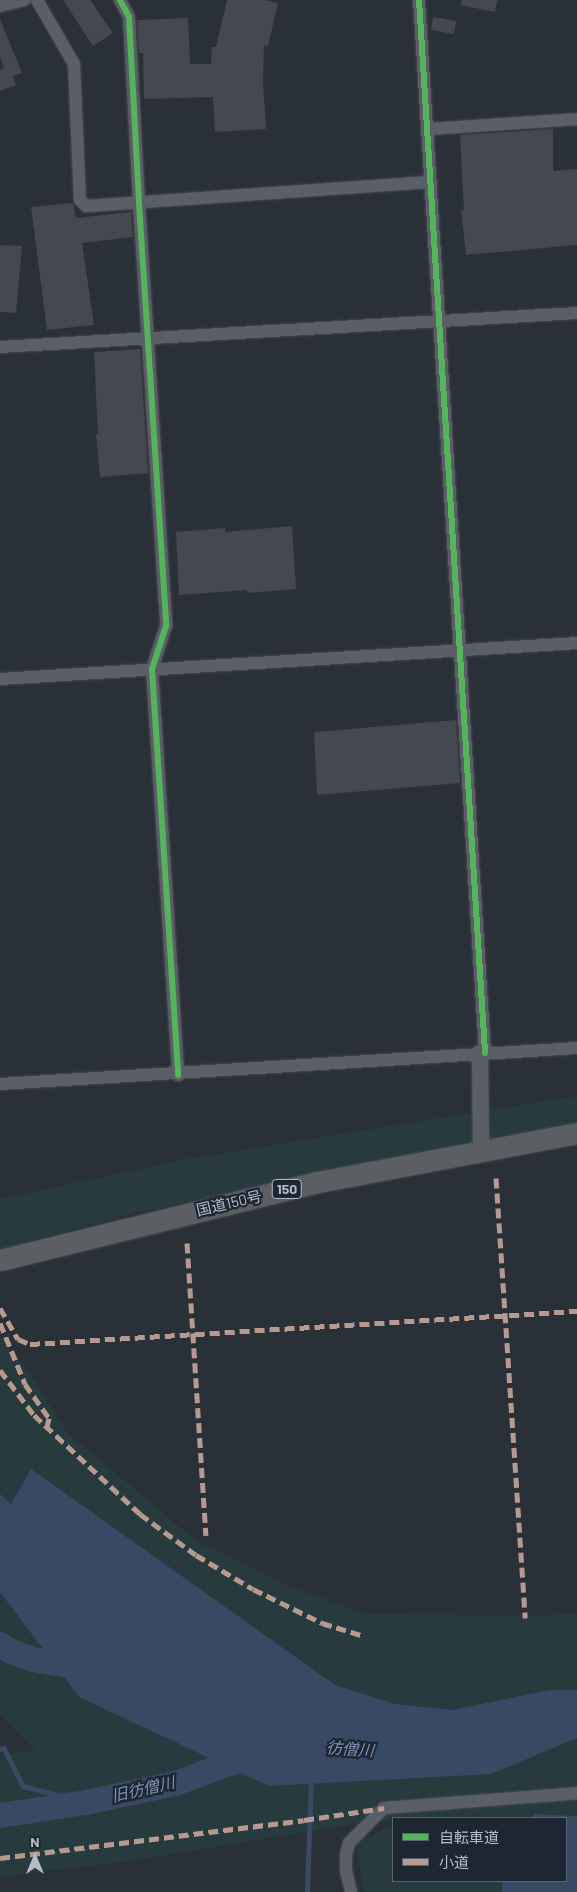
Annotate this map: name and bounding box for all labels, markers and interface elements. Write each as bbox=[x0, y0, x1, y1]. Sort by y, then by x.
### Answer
road number: 150 bbox=[271, 1178, 303, 1200]
street label: 国道150号 bbox=[195, 1187, 263, 1219]
water label: 彷僧川 bbox=[325, 1738, 375, 1760]
water label: 旧彷僧川 bbox=[110, 1772, 176, 1806]
legend bbox=[392, 1817, 567, 1882]
text: 自転車道 bbox=[439, 1828, 499, 1846]
north arrow bbox=[10, 1832, 60, 1882]
text: N bbox=[30, 1833, 40, 1850]
text: 小道 bbox=[439, 1853, 469, 1871]

